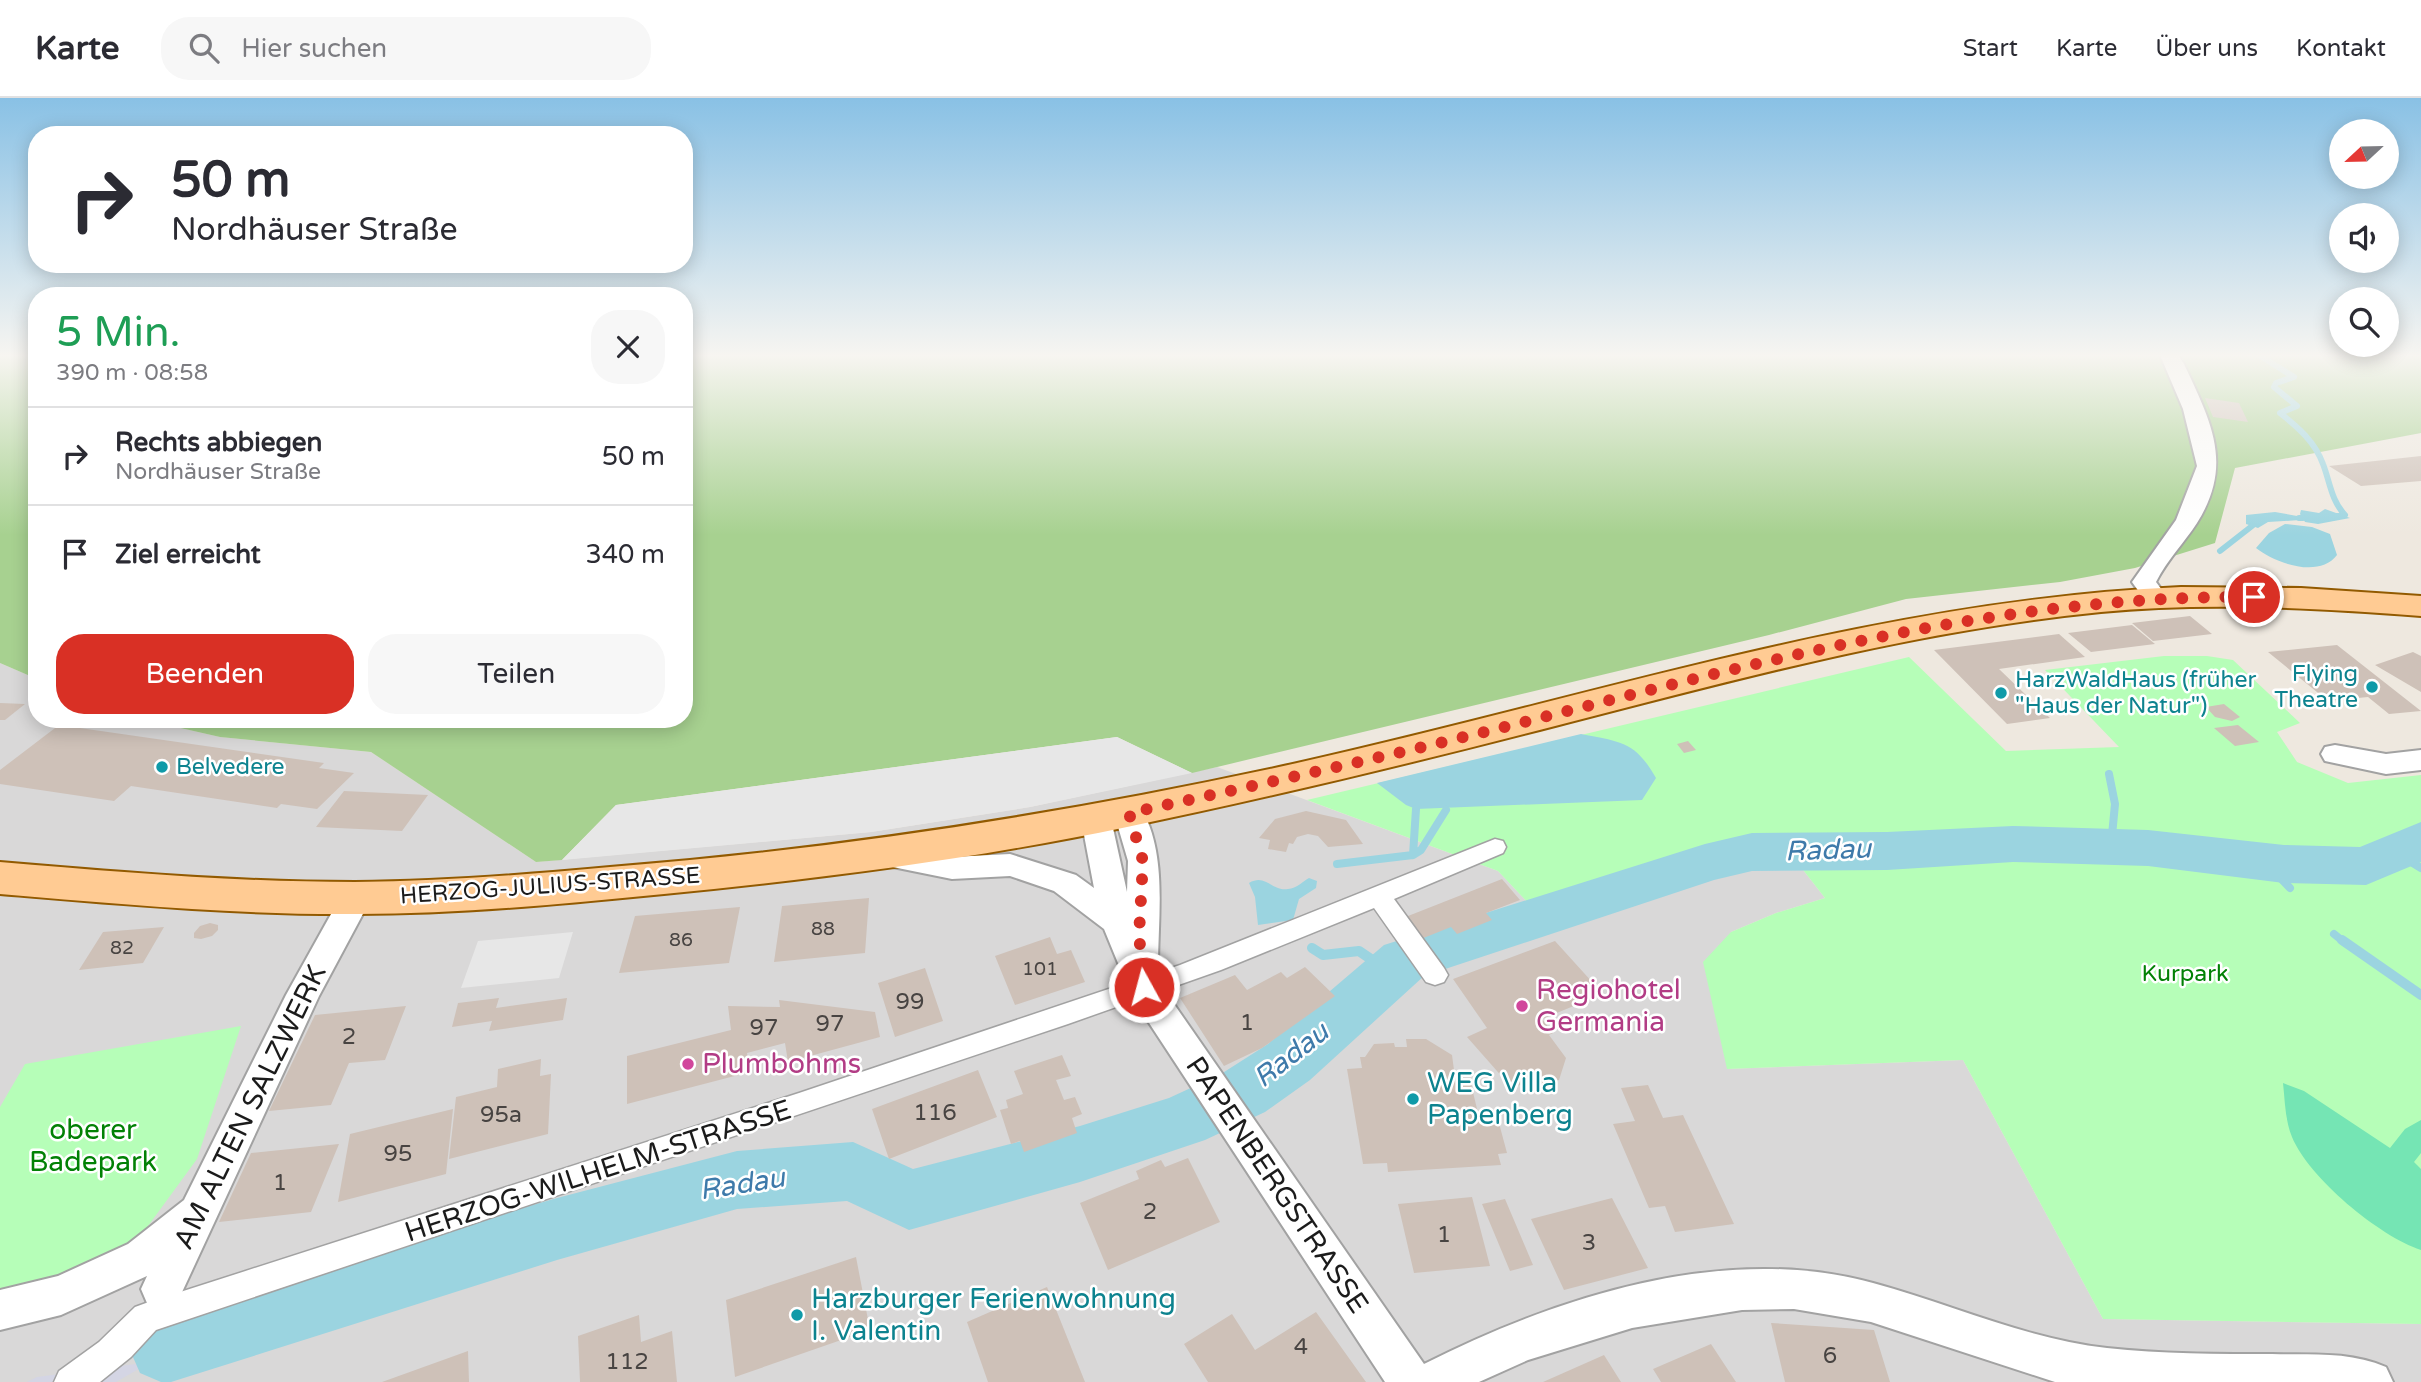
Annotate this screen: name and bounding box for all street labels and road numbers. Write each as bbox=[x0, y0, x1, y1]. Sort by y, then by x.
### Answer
street label: HERZOG-JULIUS-STRASSE bbox=[399, 862, 701, 910]
street label: AM ALTEN SALZWERK bbox=[166, 959, 334, 1255]
street label: PAPENBERGSTRASSE bbox=[1178, 1050, 1376, 1320]
street label: HERZOG-WILHELM-STRASSE bbox=[401, 1092, 795, 1250]

